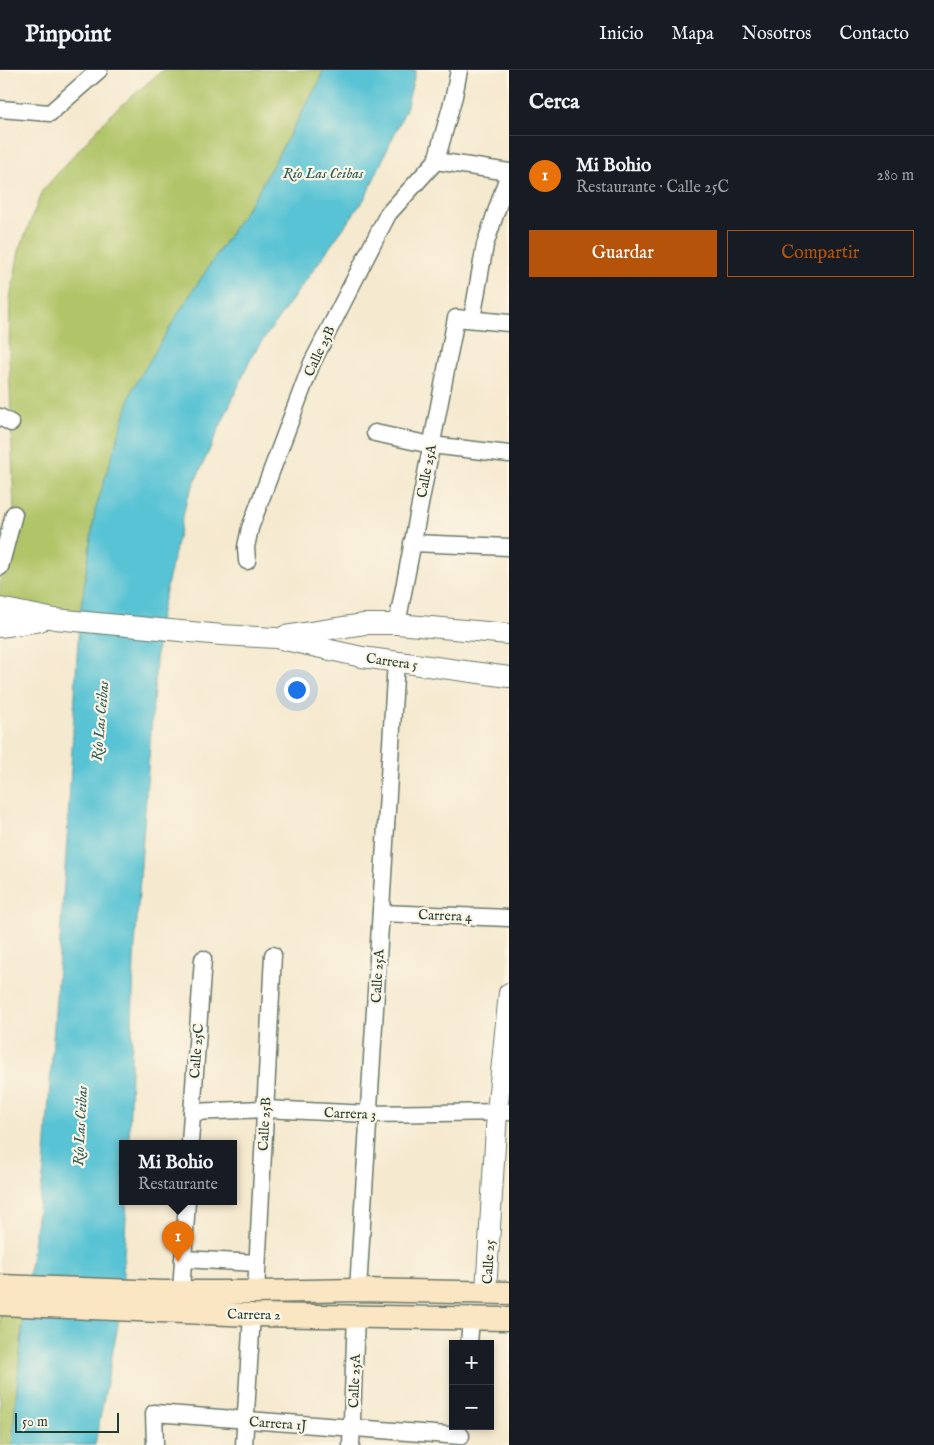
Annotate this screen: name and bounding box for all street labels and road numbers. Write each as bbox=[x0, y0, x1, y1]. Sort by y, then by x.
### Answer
street label: Calle 25B bbox=[300, 323, 339, 380]
street label: Calle 25A bbox=[413, 442, 441, 500]
street label: Carrera 5 bbox=[365, 649, 419, 675]
street label: Carrera 4 bbox=[418, 906, 472, 926]
street label: Calle 25A bbox=[368, 948, 388, 1004]
street label: Calle 25C bbox=[186, 1023, 208, 1079]
street label: Calle 25B bbox=[255, 1097, 275, 1151]
street label: Carrera 3 bbox=[324, 1104, 376, 1124]
street label: Calle 25 bbox=[479, 1239, 499, 1285]
street label: Carrera 2 bbox=[227, 1306, 281, 1324]
street label: Calle 25A bbox=[345, 1353, 365, 1408]
street label: Carrera 1J bbox=[248, 1413, 308, 1435]

